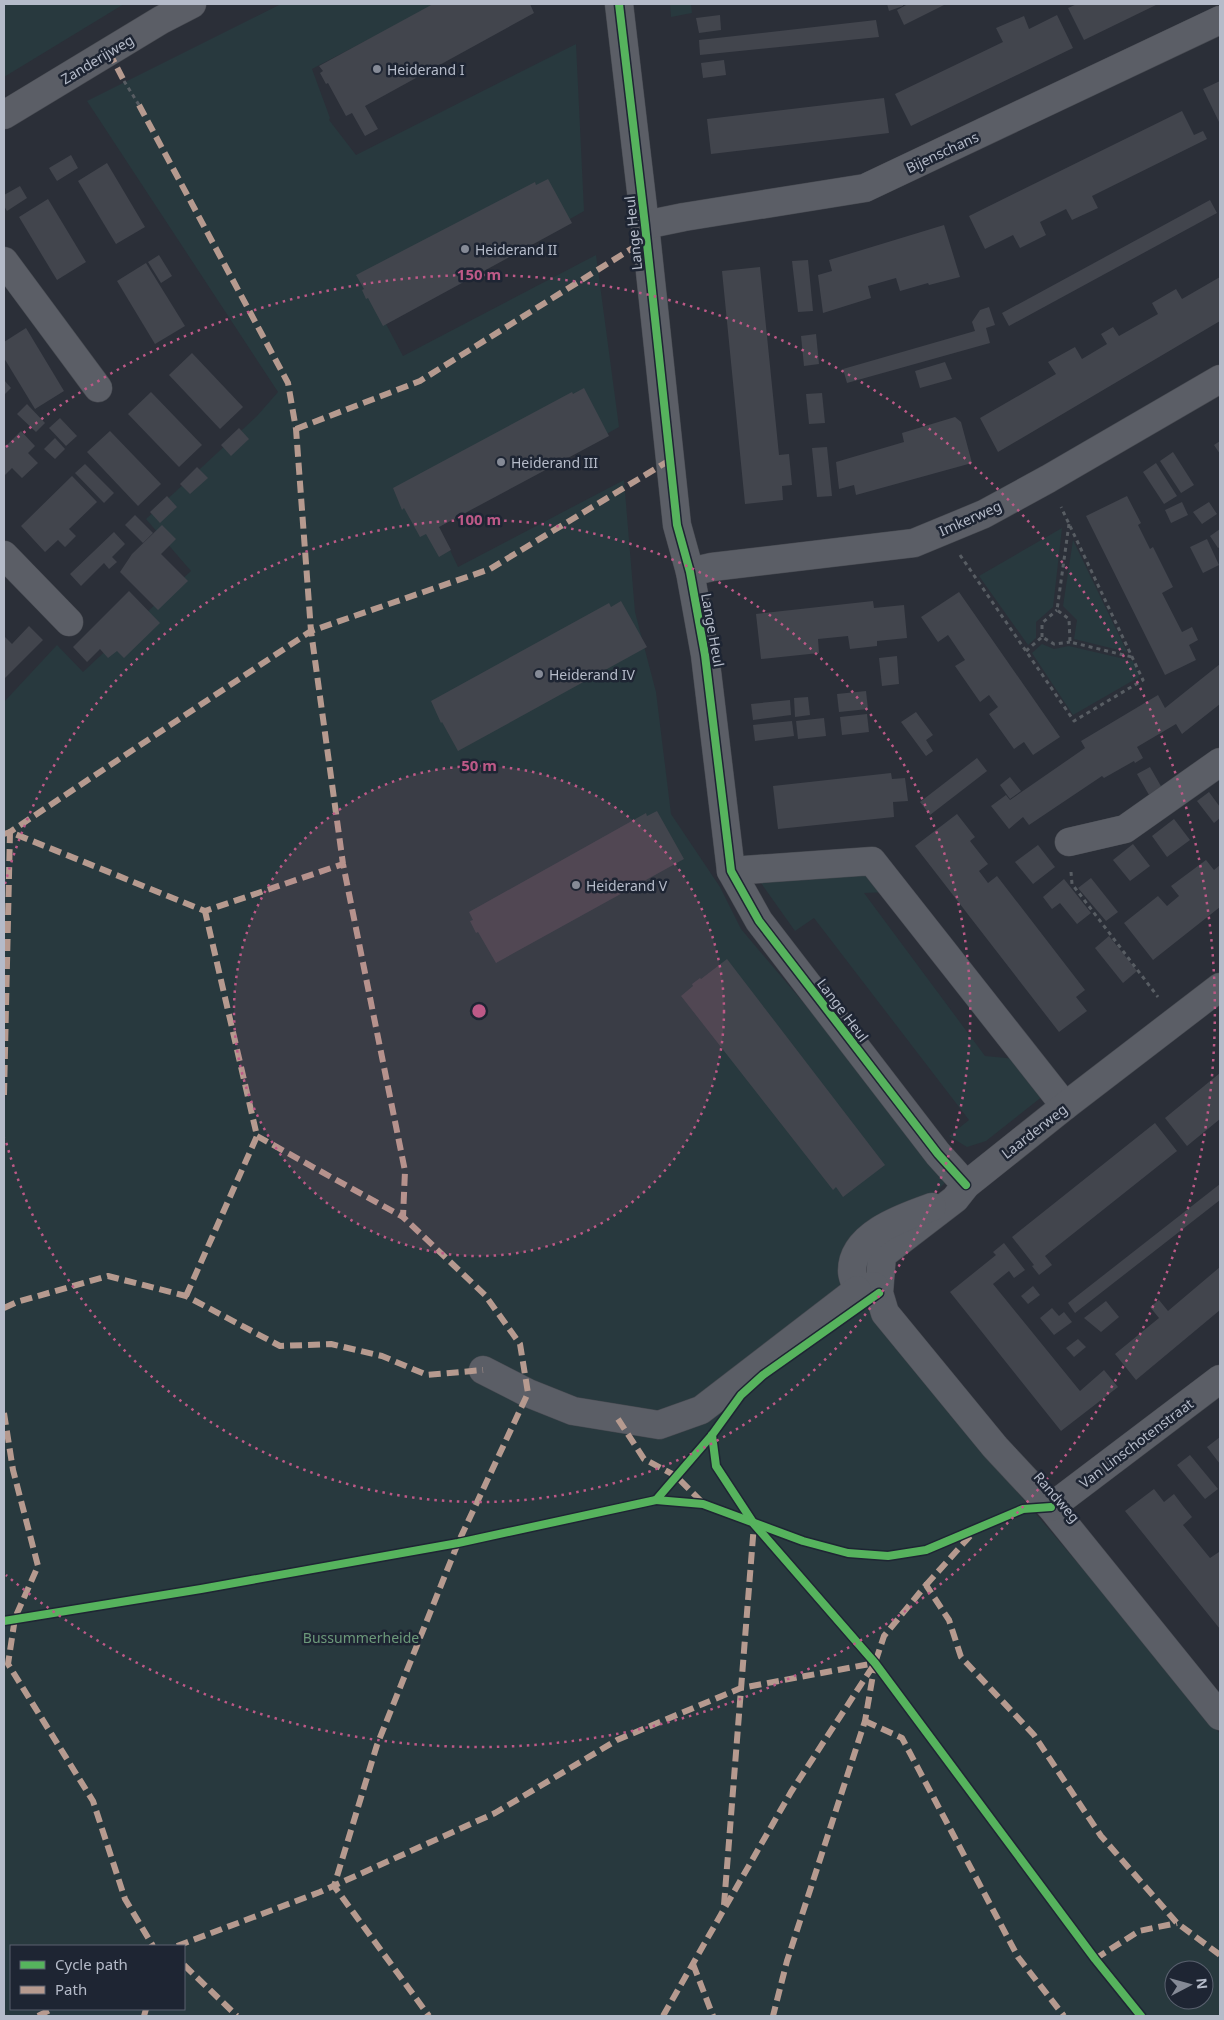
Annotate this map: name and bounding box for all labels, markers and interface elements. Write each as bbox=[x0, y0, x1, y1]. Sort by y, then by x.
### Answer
street label: Zanderijweg bbox=[57, 30, 137, 88]
place label: Heiderand I bbox=[387, 60, 465, 79]
marker: Heiderand I bbox=[371, 63, 383, 75]
street label: Bijenschans bbox=[903, 127, 982, 177]
street label: Lange Heul bbox=[620, 195, 646, 271]
place label: Heiderand II bbox=[475, 240, 557, 259]
marker: Heiderand II bbox=[459, 243, 471, 255]
text: 150 m bbox=[457, 264, 501, 284]
place label: Heiderand III bbox=[511, 453, 598, 472]
marker: Heiderand III bbox=[495, 456, 507, 468]
street label: Imkerweg bbox=[936, 496, 1004, 540]
text: 100 m bbox=[457, 509, 501, 529]
street label: Lange Heul bbox=[697, 592, 729, 668]
place label: Heiderand IV bbox=[549, 665, 635, 684]
marker: Heiderand IV bbox=[533, 668, 545, 680]
text: 50 m bbox=[461, 755, 497, 775]
place label: Heiderand V bbox=[586, 876, 668, 895]
marker: Heiderand V bbox=[570, 879, 582, 891]
street label: Lange Heul bbox=[813, 975, 873, 1045]
centre of rings bbox=[470, 1002, 488, 1020]
street label: Laarderweg bbox=[997, 1099, 1071, 1163]
street label: Van Linschotenstraat bbox=[1075, 1394, 1197, 1492]
street label: Randweg bbox=[1030, 1468, 1084, 1526]
park label: Bussummerheide bbox=[303, 1628, 419, 1647]
legend bbox=[10, 1945, 185, 2010]
text: Cycle path bbox=[55, 1954, 128, 1974]
north arrow bbox=[1164, 1960, 1214, 2010]
text: N bbox=[1192, 1977, 1212, 1990]
text: Path bbox=[55, 1979, 87, 1999]

